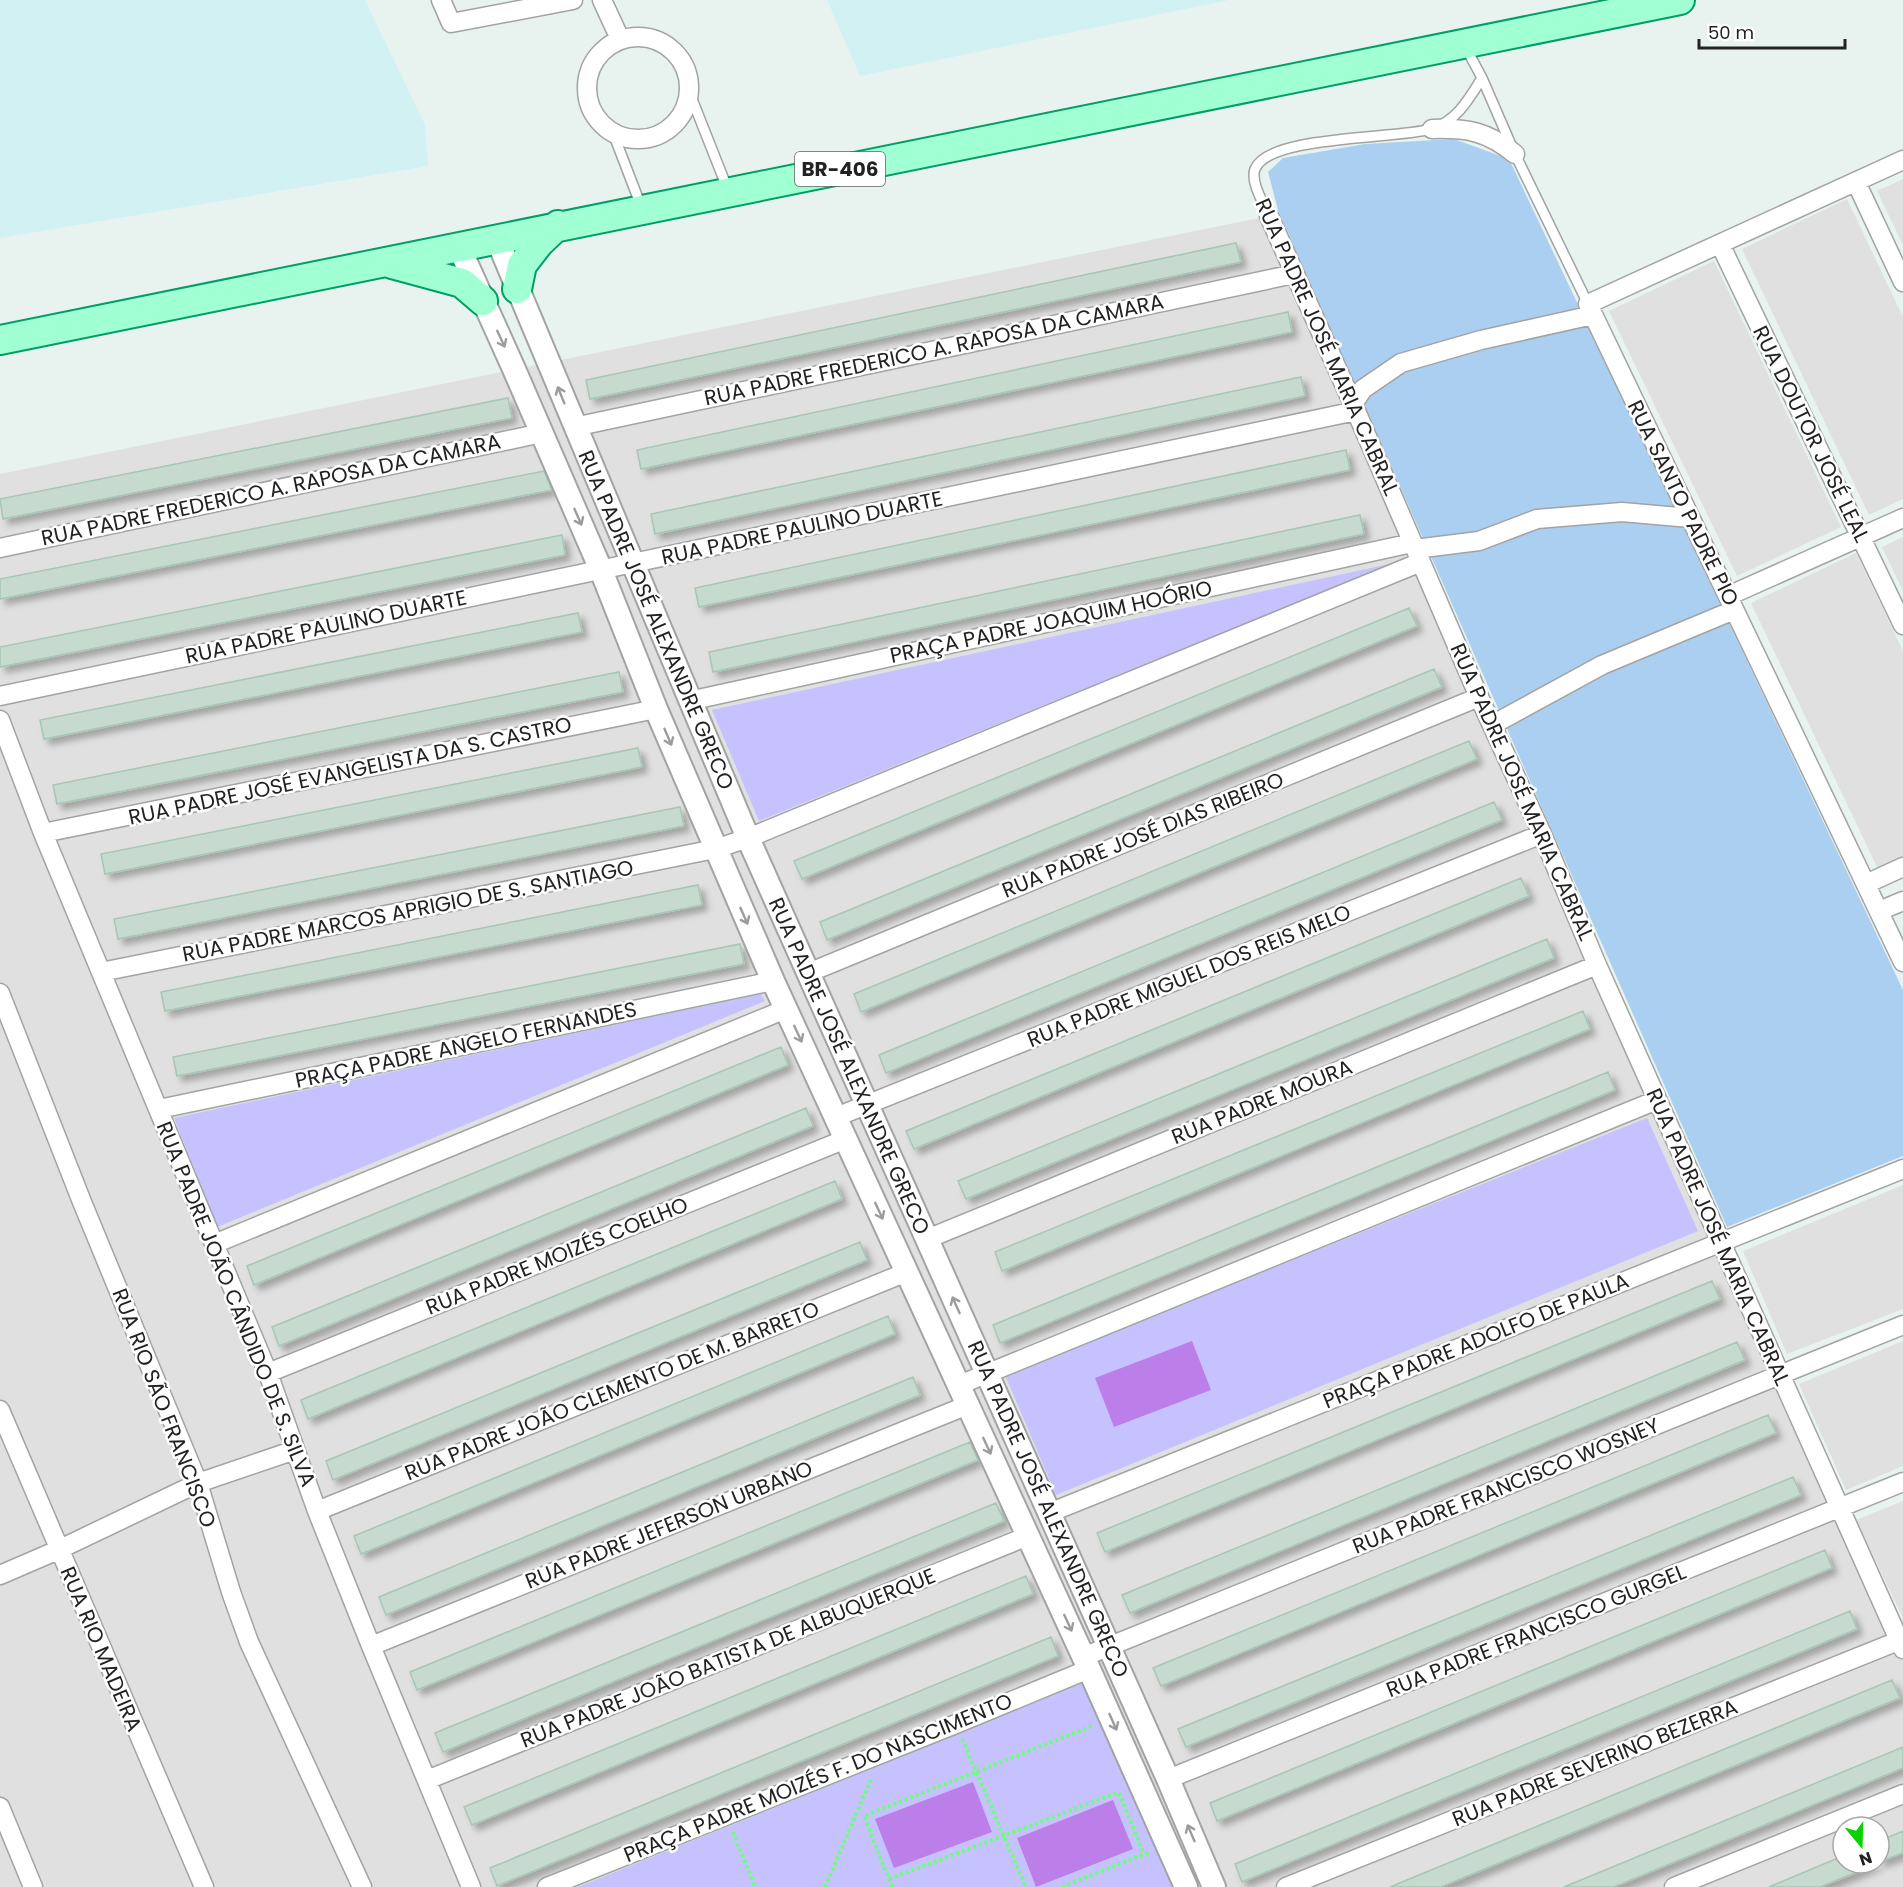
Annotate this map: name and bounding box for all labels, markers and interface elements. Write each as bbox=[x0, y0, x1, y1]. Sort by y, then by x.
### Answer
scale bar bbox=[1699, 12, 1844, 50]
text: 50 m bbox=[1708, 20, 1754, 45]
road number: BR-406 bbox=[795, 152, 885, 186]
street label: RUA PADRE JOSÉ MARIA CABRAL bbox=[1249, 194, 1406, 500]
street label: RUA PADRE FREDERICO A. RAPOSA DA CAMARA bbox=[702, 287, 1166, 412]
street label: RUA DOUTOR JOSÉ LEAL bbox=[1746, 321, 1877, 547]
one-way arrow bbox=[495, 329, 507, 347]
one-way arrow bbox=[555, 386, 566, 404]
street label: RUA SANTO PADRE PIO bbox=[1621, 395, 1746, 611]
street label: RUA PADRE FREDERICO A. RAPOSA DA CAMARA bbox=[39, 427, 503, 552]
street label: RUA PADRE JOSÉ ALEXANDRE GRECO bbox=[572, 446, 741, 794]
street label: RUA PADRE PAULINO DUARTE bbox=[659, 484, 945, 571]
one-way arrow bbox=[573, 508, 585, 526]
street label: PRAÇA PADRE JOAQUIM HOÓRIO bbox=[887, 573, 1215, 670]
street label: RUA PADRE PAULINO DUARTE bbox=[183, 583, 469, 670]
street label: RUA PADRE JOSÉ MARIA CABRAL bbox=[1444, 639, 1601, 945]
street label: RUA PADRE JOSÉ EVANGELISTA DA S. CASTRO bbox=[126, 709, 574, 832]
one-way arrow bbox=[663, 727, 674, 746]
street label: RUA PADRE JOSÉ DIAS RIBEIRO bbox=[998, 765, 1288, 904]
street label: RUA PADRE MARCOS APRIGIO DE S. SANTIAGO bbox=[180, 852, 636, 969]
street label: RUA PADRE JOSÉ ALEXANDRE GRECO bbox=[762, 893, 937, 1239]
street label: RUA PADRE MIGUEL DOS REIS MELO bbox=[1023, 897, 1355, 1054]
one-way arrow bbox=[739, 907, 751, 925]
street label: PRAÇA PADRE ANGELO FERNANDES bbox=[293, 994, 639, 1095]
one-way arrow bbox=[792, 1025, 804, 1043]
street label: RUA PADRE MOURA bbox=[1167, 1052, 1357, 1151]
street label: RUA PADRE JOSÉ MARIA CABRAL bbox=[1640, 1084, 1797, 1390]
street label: RUA PADRE JOÃO CÂNDIDO DE S. SILVA bbox=[150, 1117, 323, 1491]
street label: RUA PADRE MOIZÉS COELHO bbox=[421, 1190, 692, 1322]
one-way arrow bbox=[874, 1202, 885, 1220]
street label: PRAÇA PADRE ADOLFO DE PAULA bbox=[1319, 1266, 1633, 1415]
street label: RUA RIO SÃO FRANCISCO bbox=[105, 1284, 224, 1532]
street label: RUA PADRE JOÃO CLEMENTO DE M. BARRETO bbox=[400, 1294, 823, 1487]
one-way arrow bbox=[950, 1296, 962, 1314]
street label: RUA PADRE JOSÉ ALEXANDRE GRECO bbox=[961, 1336, 1136, 1682]
street label: RUA PADRE FRANCISCO WOSNEY bbox=[1348, 1411, 1664, 1561]
one-way arrow bbox=[981, 1436, 993, 1454]
street label: RUA PADRE JEFERSON URBANO bbox=[521, 1453, 817, 1596]
street label: RUA PADRE FRANCISCO GURGEL bbox=[1382, 1557, 1690, 1704]
street label: RUA PADRE JOÃO BATISTA DE ALBUQUERQUE bbox=[516, 1561, 940, 1754]
street label: RUA RIO MADEIRA bbox=[54, 1562, 149, 1736]
one-way arrow bbox=[1063, 1614, 1074, 1632]
street label: PRAÇA PADRE MOIZÉS F. DO NASCIMENTO bbox=[619, 1686, 1016, 1869]
street label: RUA PADRE SEVERINO BEZERRA bbox=[1448, 1692, 1742, 1833]
one-way arrow bbox=[1108, 1713, 1119, 1731]
north arrow bbox=[1831, 1815, 1891, 1875]
one-way arrow bbox=[1185, 1824, 1196, 1843]
text: N bbox=[1856, 1846, 1875, 1872]

